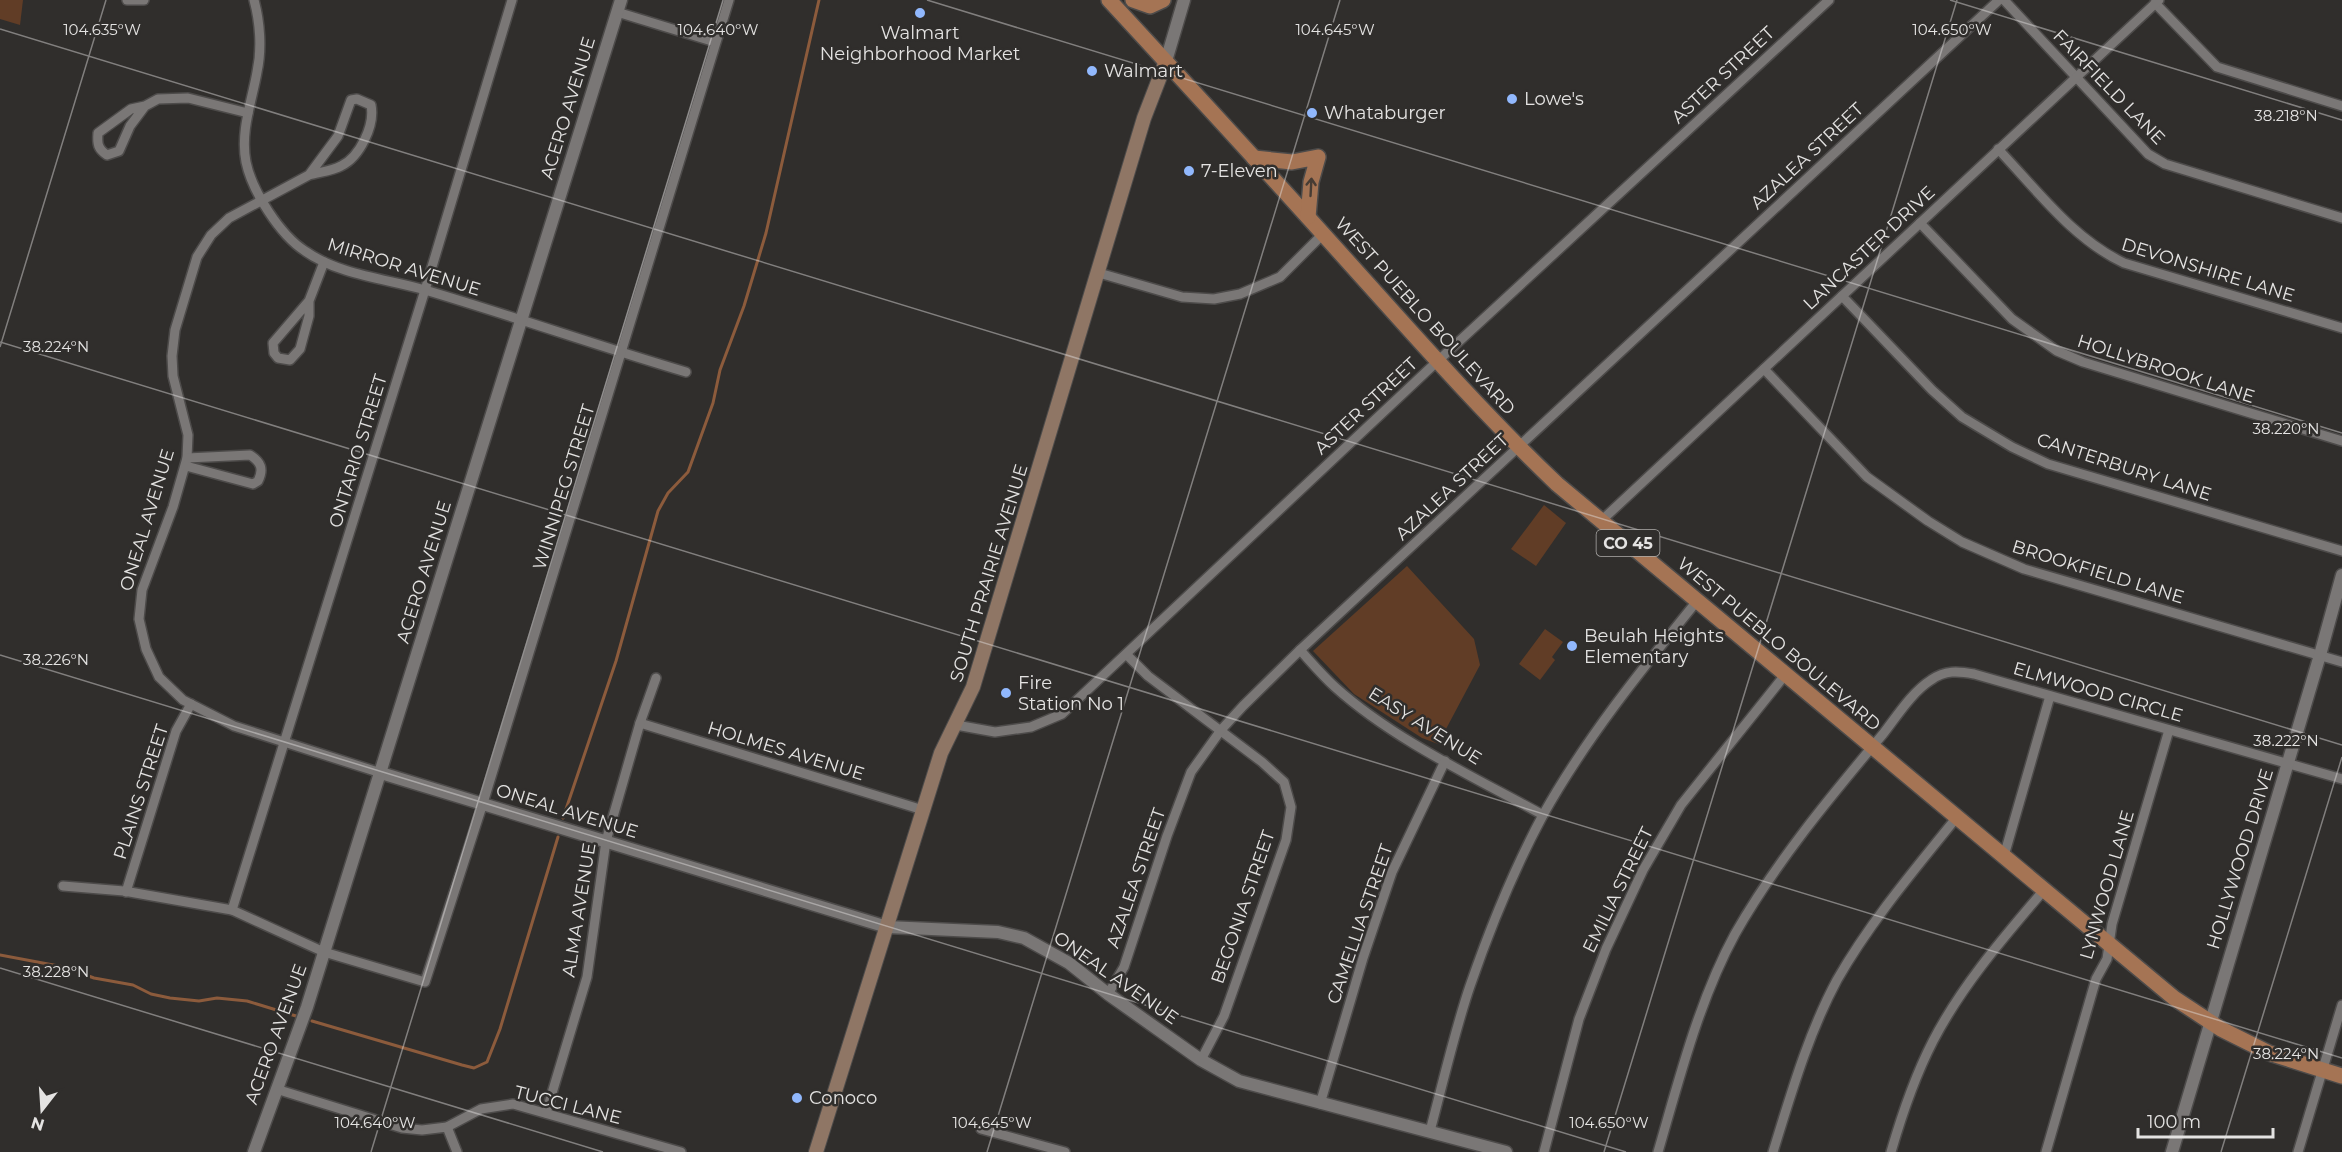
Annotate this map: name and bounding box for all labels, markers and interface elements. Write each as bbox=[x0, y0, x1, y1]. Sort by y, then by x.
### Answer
marker: Walmart Neighborhood Market bbox=[913, 6, 927, 20]
text: 104.635°W bbox=[63, 20, 141, 39]
text: 104.640°W bbox=[678, 20, 759, 39]
text: 104.645°W bbox=[1295, 20, 1375, 39]
text: 104.650°W bbox=[1912, 20, 1992, 39]
street label: ASTER STREET bbox=[1667, 21, 1779, 128]
place label: Walmart Neighborhood Market bbox=[820, 22, 1020, 65]
street label: FAIRFIELD LANE bbox=[2048, 25, 2170, 149]
street label: ACERO AVENUE bbox=[536, 34, 600, 182]
place label: Walmart bbox=[1104, 60, 1183, 82]
marker: Walmart bbox=[1085, 64, 1099, 78]
place label: Lowe's bbox=[1524, 88, 1584, 110]
marker: Lowe's bbox=[1505, 92, 1519, 106]
street label: AZALEA STREET bbox=[1746, 98, 1869, 214]
place label: Whataburger bbox=[1324, 102, 1446, 124]
marker: Whataburger bbox=[1305, 106, 1319, 120]
text: 38.218°N bbox=[2254, 106, 2318, 125]
place label: 7-Eleven bbox=[1201, 160, 1278, 182]
marker: 7-Eleven bbox=[1182, 164, 1196, 178]
one-way arrow bbox=[1306, 177, 1317, 197]
street label: LANCASTER DRIVE bbox=[1799, 181, 1939, 315]
street label: WEST PUEBLO BOULEVARD bbox=[1330, 213, 1520, 419]
street label: MIRROR AVENUE bbox=[325, 233, 483, 301]
street label: DEVONSHIRE LANE bbox=[2119, 233, 2297, 307]
street label: HOLLYBROOK LANE bbox=[2075, 330, 2257, 408]
text: 38.224°N bbox=[23, 337, 89, 356]
street label: ASTER STREET bbox=[1310, 352, 1422, 459]
street label: ONTARIO STREET bbox=[324, 371, 392, 530]
street label: WINNIPEG STREET bbox=[528, 401, 600, 572]
text: 38.220°N bbox=[2253, 419, 2319, 438]
street label: CANTERBURY LANE bbox=[2034, 428, 2214, 506]
street label: AZALEA STREET bbox=[1391, 429, 1514, 545]
street label: ONEAL AVENUE bbox=[115, 446, 179, 594]
street label: SOUTH PRAIRIE AVENUE bbox=[945, 461, 1033, 685]
street label: ACERO AVENUE bbox=[392, 498, 456, 646]
road number: CO 45 bbox=[1596, 530, 1660, 556]
street label: BROOKFIELD LANE bbox=[2009, 535, 2187, 609]
street label: WEST PUEBLO BOULEVARD bbox=[1673, 552, 1885, 736]
place label: Beulah Heights Elementary bbox=[1584, 625, 1724, 668]
marker: Beulah Heights Elementary bbox=[1565, 639, 1579, 653]
text: 38.226°N bbox=[23, 650, 89, 669]
street label: ELMWOOD CIRCLE bbox=[2011, 657, 2185, 727]
place label: Fire Station No 1 bbox=[1018, 672, 1124, 715]
street label: EASY AVENUE bbox=[1364, 682, 1486, 770]
marker: Fire Station No 1 bbox=[999, 686, 1013, 700]
street label: HOLMES AVENUE bbox=[705, 717, 867, 785]
street label: PLAINS STREET bbox=[109, 721, 173, 862]
text: 38.222°N bbox=[2253, 731, 2319, 750]
street label: HOLLYWOOD DRIVE bbox=[2202, 766, 2278, 952]
street label: ONEAL AVENUE bbox=[493, 779, 641, 843]
street label: AZALEA STREET bbox=[1102, 805, 1170, 951]
street label: LYNWOOD LANE bbox=[2075, 808, 2139, 962]
street label: EMILIA STREET bbox=[1578, 823, 1658, 956]
street label: BEGONIA STREET bbox=[1206, 827, 1280, 987]
street label: ALMA AVENUE bbox=[558, 841, 600, 979]
street label: CAMELLIA STREET bbox=[1322, 841, 1398, 1007]
street label: ONEAL AVENUE bbox=[1049, 927, 1183, 1029]
street label: ACERO AVENUE bbox=[240, 961, 312, 1107]
text: 38.228°N bbox=[23, 962, 89, 981]
text: 38.224°N bbox=[2253, 1044, 2319, 1063]
north arrow bbox=[12, 1080, 72, 1140]
street label: TUCCI LANE bbox=[512, 1081, 624, 1129]
place label: Conoco bbox=[809, 1087, 877, 1109]
marker: Conoco bbox=[790, 1091, 804, 1105]
scale bar bbox=[2138, 1101, 2273, 1139]
text: 100 m bbox=[2147, 1111, 2201, 1133]
text: N bbox=[29, 1113, 47, 1135]
text: 104.640°W bbox=[335, 1113, 416, 1132]
text: 104.645°W bbox=[952, 1113, 1032, 1132]
text: 104.650°W bbox=[1569, 1113, 1649, 1132]

